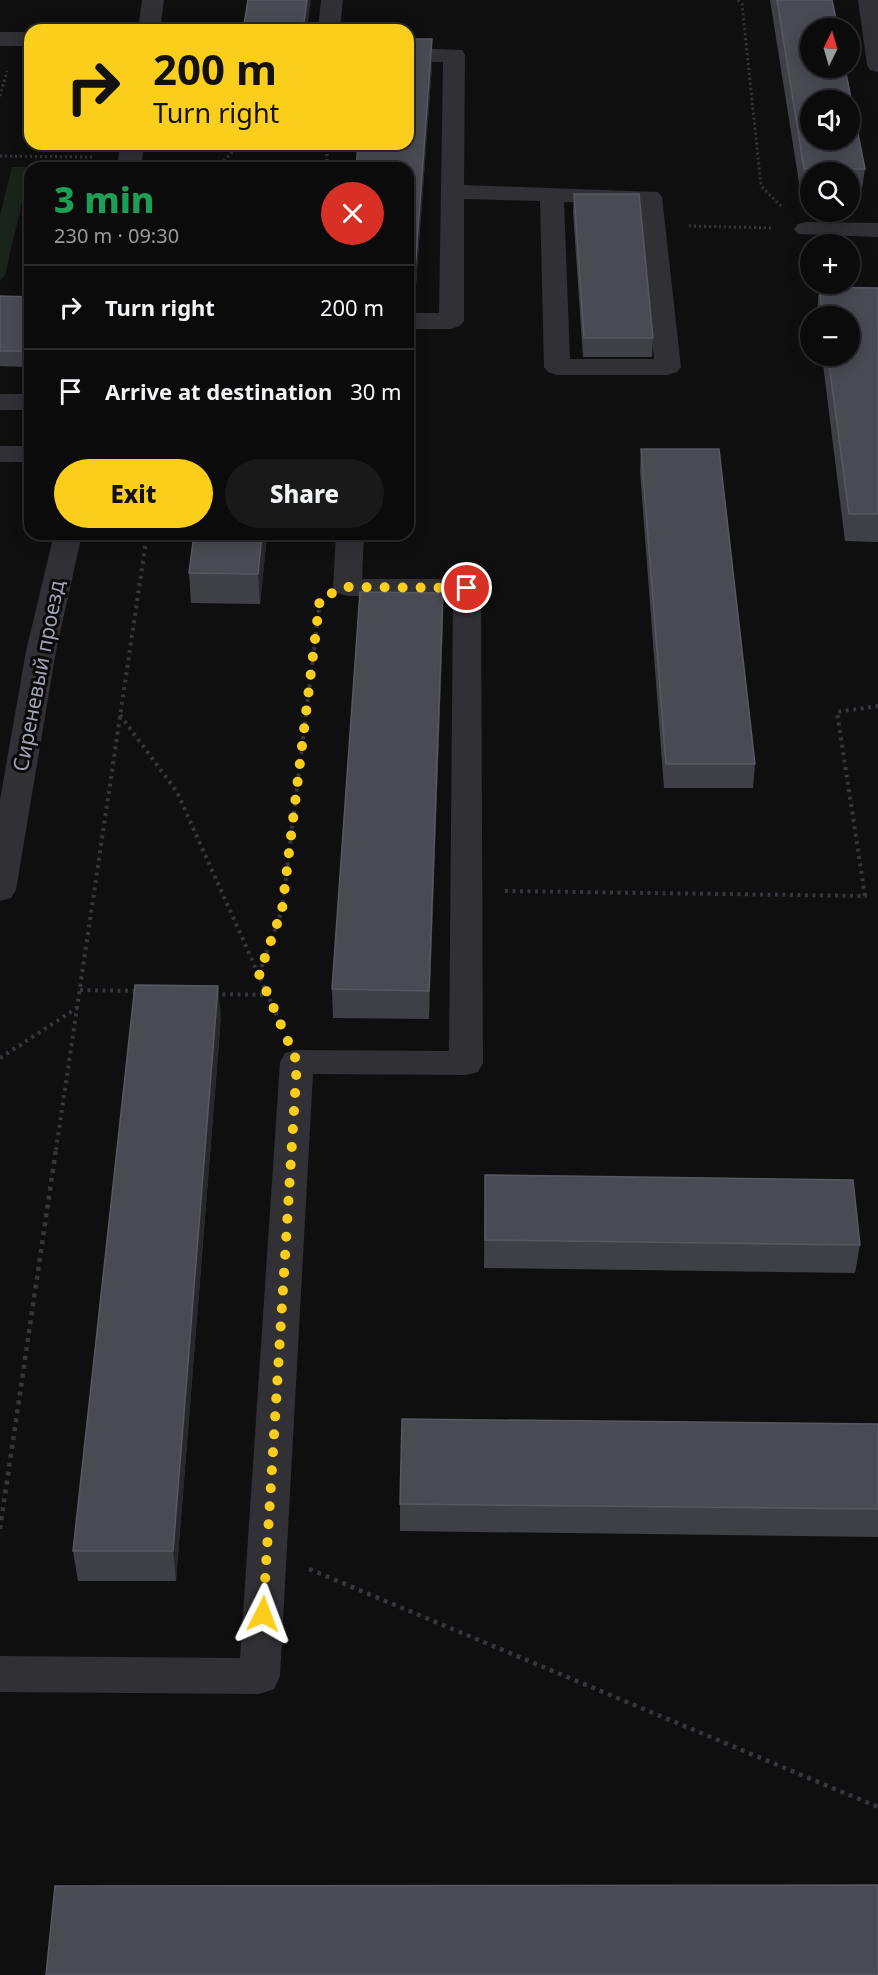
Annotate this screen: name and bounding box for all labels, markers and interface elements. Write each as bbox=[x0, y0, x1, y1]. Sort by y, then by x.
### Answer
north arrow bbox=[800, 18, 860, 78]
map controls bbox=[800, 18, 860, 366]
text: 200 m bbox=[153, 40, 277, 97]
icon: right bbox=[54, 48, 132, 126]
button: sound bbox=[800, 90, 860, 150]
text: Turn right bbox=[153, 94, 279, 131]
button: search bbox=[800, 162, 860, 222]
text: 3 min bbox=[54, 175, 155, 224]
button: close bbox=[321, 182, 384, 245]
text: 230 m · 09:30 bbox=[54, 222, 179, 249]
button: + bbox=[800, 234, 860, 294]
icon: right bbox=[54, 291, 87, 324]
text: Turn right bbox=[105, 292, 215, 322]
text: 200 m bbox=[320, 292, 384, 322]
button: − bbox=[800, 306, 860, 366]
icon: arrive bbox=[54, 375, 87, 408]
text: Arrive at destination bbox=[105, 376, 332, 406]
text: 30 m bbox=[350, 376, 402, 406]
button: Exit bbox=[54, 459, 213, 528]
button: Share bbox=[225, 459, 384, 528]
pin bbox=[441, 562, 492, 613]
icon: arrive bbox=[450, 571, 483, 604]
street label: Сиреневый проезд bbox=[6, 578, 70, 774]
position arrow bbox=[231, 1582, 295, 1646]

